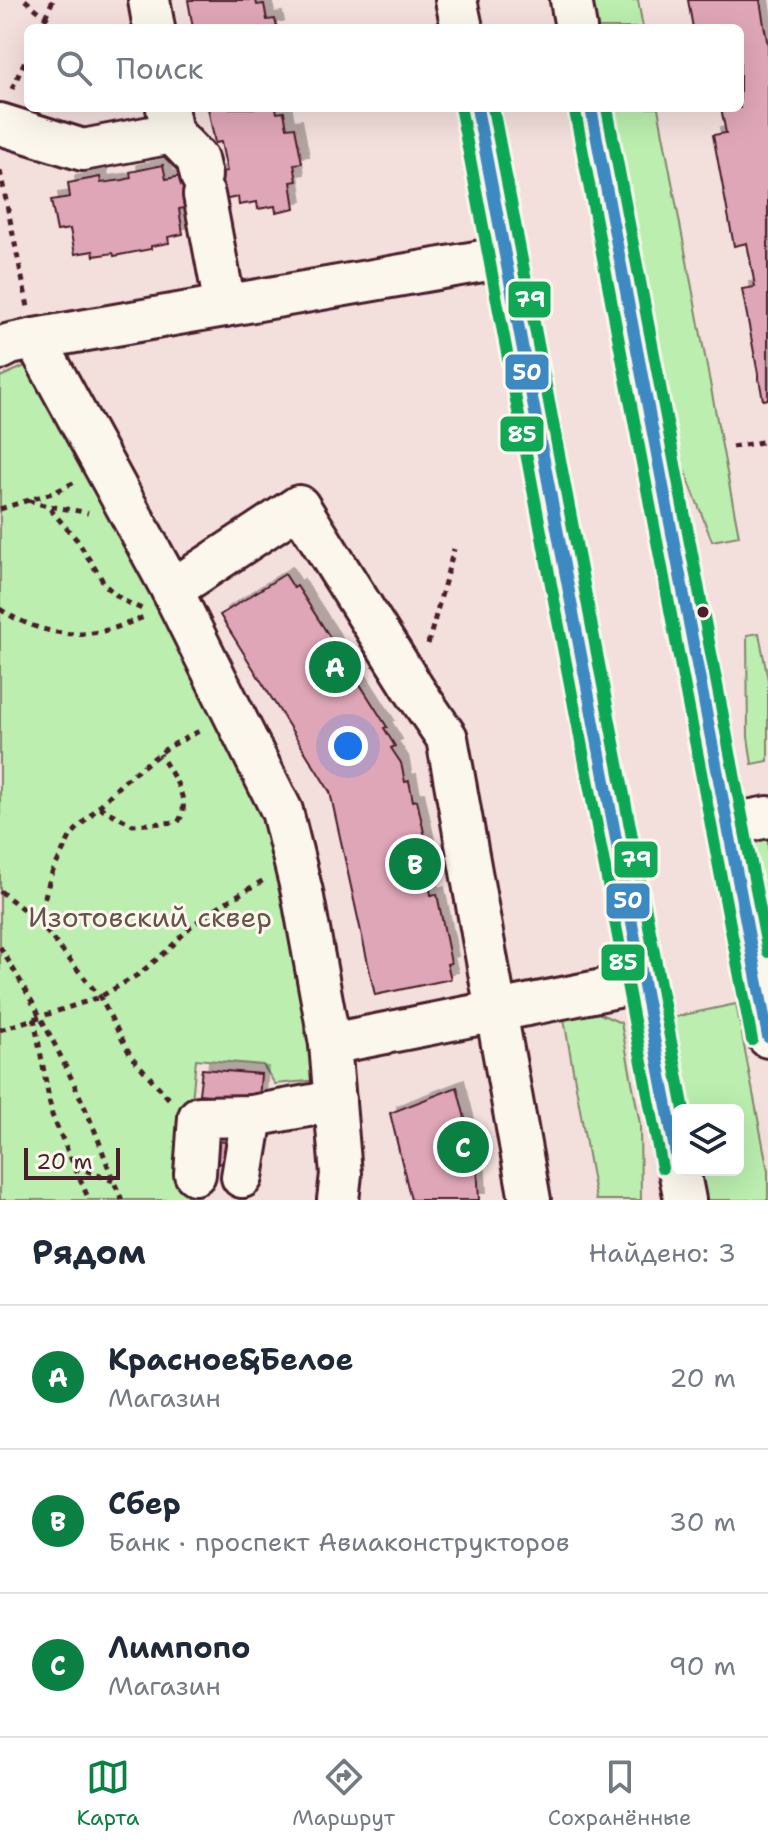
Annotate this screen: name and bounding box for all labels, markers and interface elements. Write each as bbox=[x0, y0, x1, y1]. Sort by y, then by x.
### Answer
search box bbox=[24, 24, 744, 112]
icon: search bbox=[52, 46, 96, 90]
text: Поиск bbox=[116, 48, 204, 89]
line badge: 79 bbox=[507, 280, 552, 319]
text: 79 bbox=[515, 285, 545, 314]
line badge: 50 bbox=[504, 353, 550, 391]
text: 50 bbox=[512, 358, 542, 387]
line badge: 85 bbox=[499, 415, 545, 453]
text: 85 bbox=[507, 420, 537, 449]
unlabelled marker bbox=[695, 604, 711, 620]
pin: A bbox=[309, 637, 361, 697]
your location bbox=[328, 726, 368, 766]
pin: B bbox=[389, 834, 441, 894]
line badge: 79 bbox=[613, 840, 659, 879]
text: 79 bbox=[621, 845, 651, 874]
line badge: 50 bbox=[605, 882, 651, 920]
text: 50 bbox=[613, 886, 643, 915]
park label: Изотовский сквер bbox=[28, 898, 272, 936]
line badge: 85 bbox=[600, 943, 646, 982]
text: 85 bbox=[608, 948, 638, 977]
map controls bbox=[672, 1104, 744, 1176]
button: layers bbox=[672, 1104, 744, 1176]
pin: C bbox=[437, 1117, 489, 1177]
scale bar bbox=[24, 1144, 120, 1180]
text: 20 m bbox=[36, 1147, 93, 1176]
text: Рядом bbox=[32, 1229, 146, 1275]
text: Найдено: 3 bbox=[589, 1235, 736, 1270]
text: Красное&Белое bbox=[108, 1339, 353, 1380]
text: A bbox=[48, 1360, 68, 1395]
text: 20 m bbox=[669, 1360, 736, 1395]
text: Магазин bbox=[108, 1380, 221, 1415]
text: Сбер bbox=[108, 1483, 181, 1524]
text: B bbox=[50, 1504, 66, 1539]
text: 30 m bbox=[669, 1504, 736, 1539]
text: Банк · проспект Авиаконструкторов bbox=[108, 1524, 569, 1559]
text: Лимпопо bbox=[108, 1627, 251, 1668]
text: C bbox=[50, 1648, 66, 1683]
text: 90 m bbox=[669, 1648, 736, 1683]
text: Магазин bbox=[108, 1668, 221, 1703]
tab: Карта bbox=[76, 1755, 139, 1832]
tab: Маршрут bbox=[292, 1755, 395, 1832]
tab: Сохранённые bbox=[548, 1755, 692, 1832]

